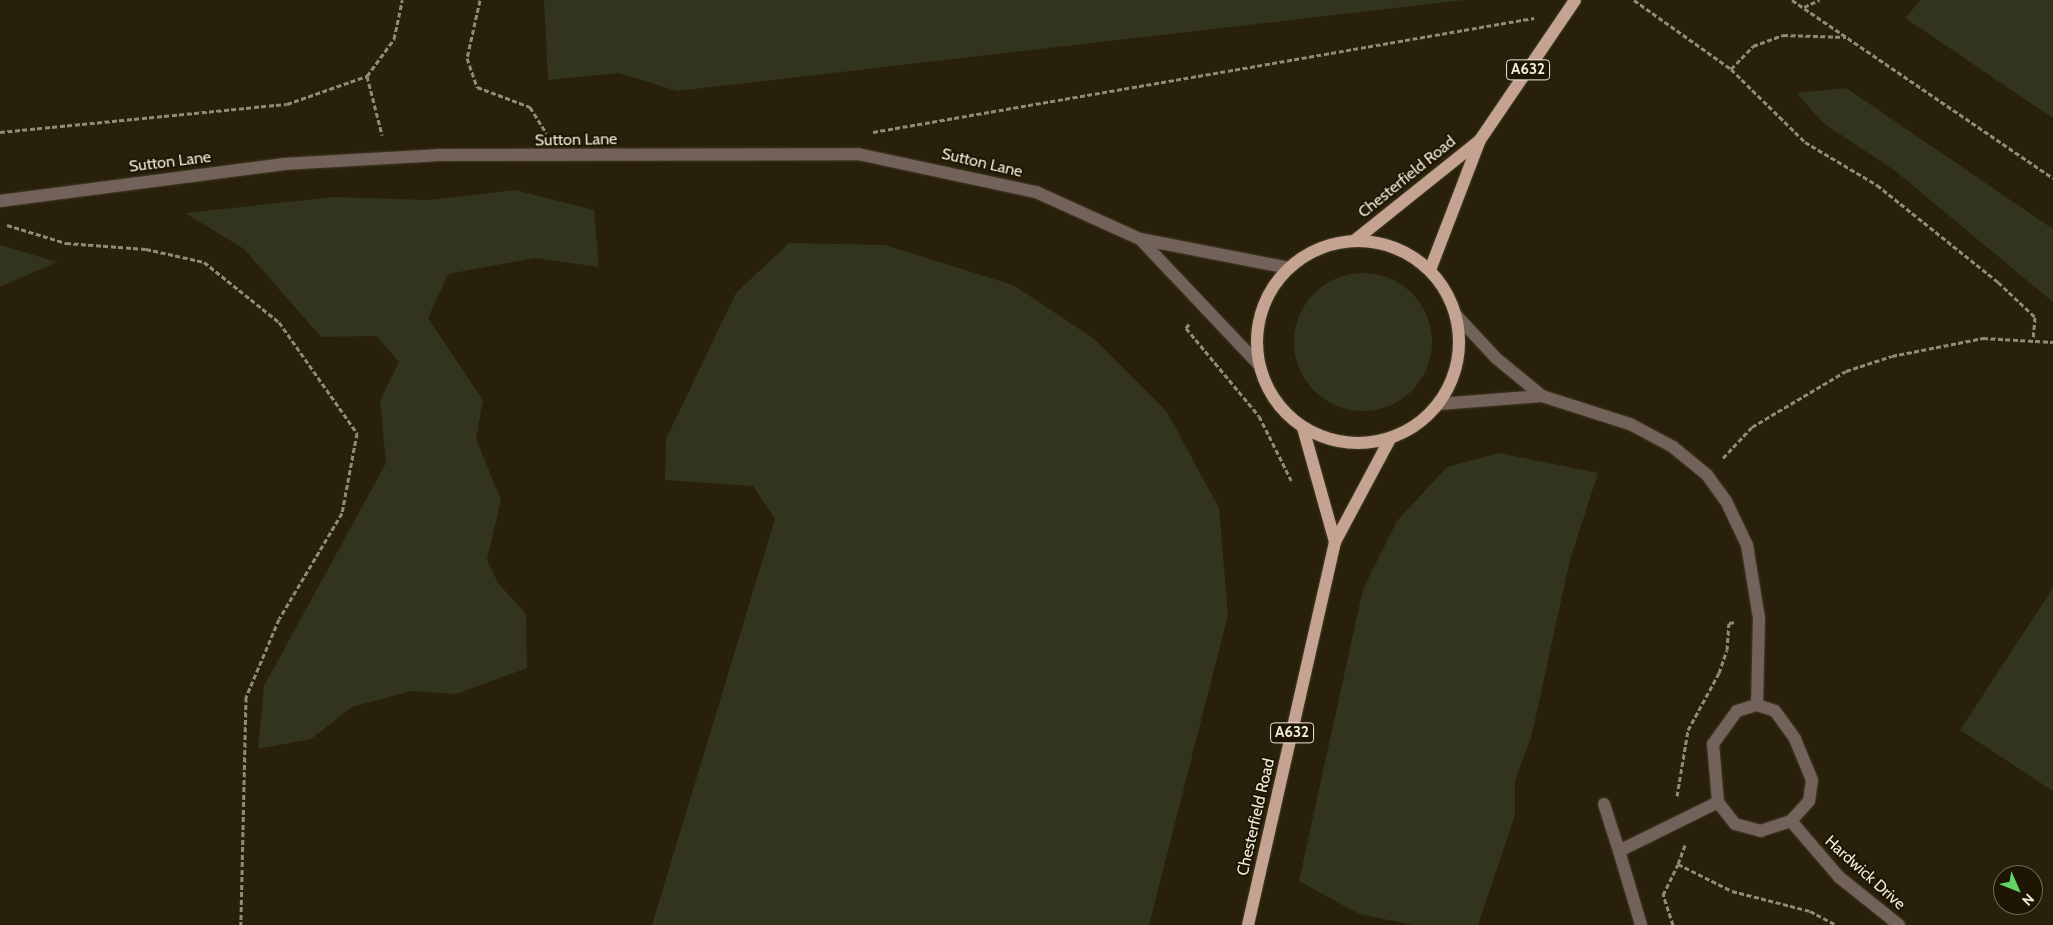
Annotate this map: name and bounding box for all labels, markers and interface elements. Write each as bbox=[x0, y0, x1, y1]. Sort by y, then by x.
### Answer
road number: A632 bbox=[1506, 58, 1550, 82]
street label: Sutton Lane bbox=[535, 130, 617, 150]
street label: Chesterfield Road bbox=[1354, 132, 1460, 222]
street label: Sutton Lane bbox=[940, 144, 1024, 182]
street label: Sutton Lane bbox=[128, 147, 212, 177]
road number: A632 bbox=[1270, 720, 1314, 746]
street label: Chesterfield Road bbox=[1233, 757, 1279, 877]
street label: Hardwick Drive bbox=[1821, 832, 1909, 914]
north arrow bbox=[1993, 865, 2043, 915]
text: N bbox=[2018, 890, 2038, 910]

